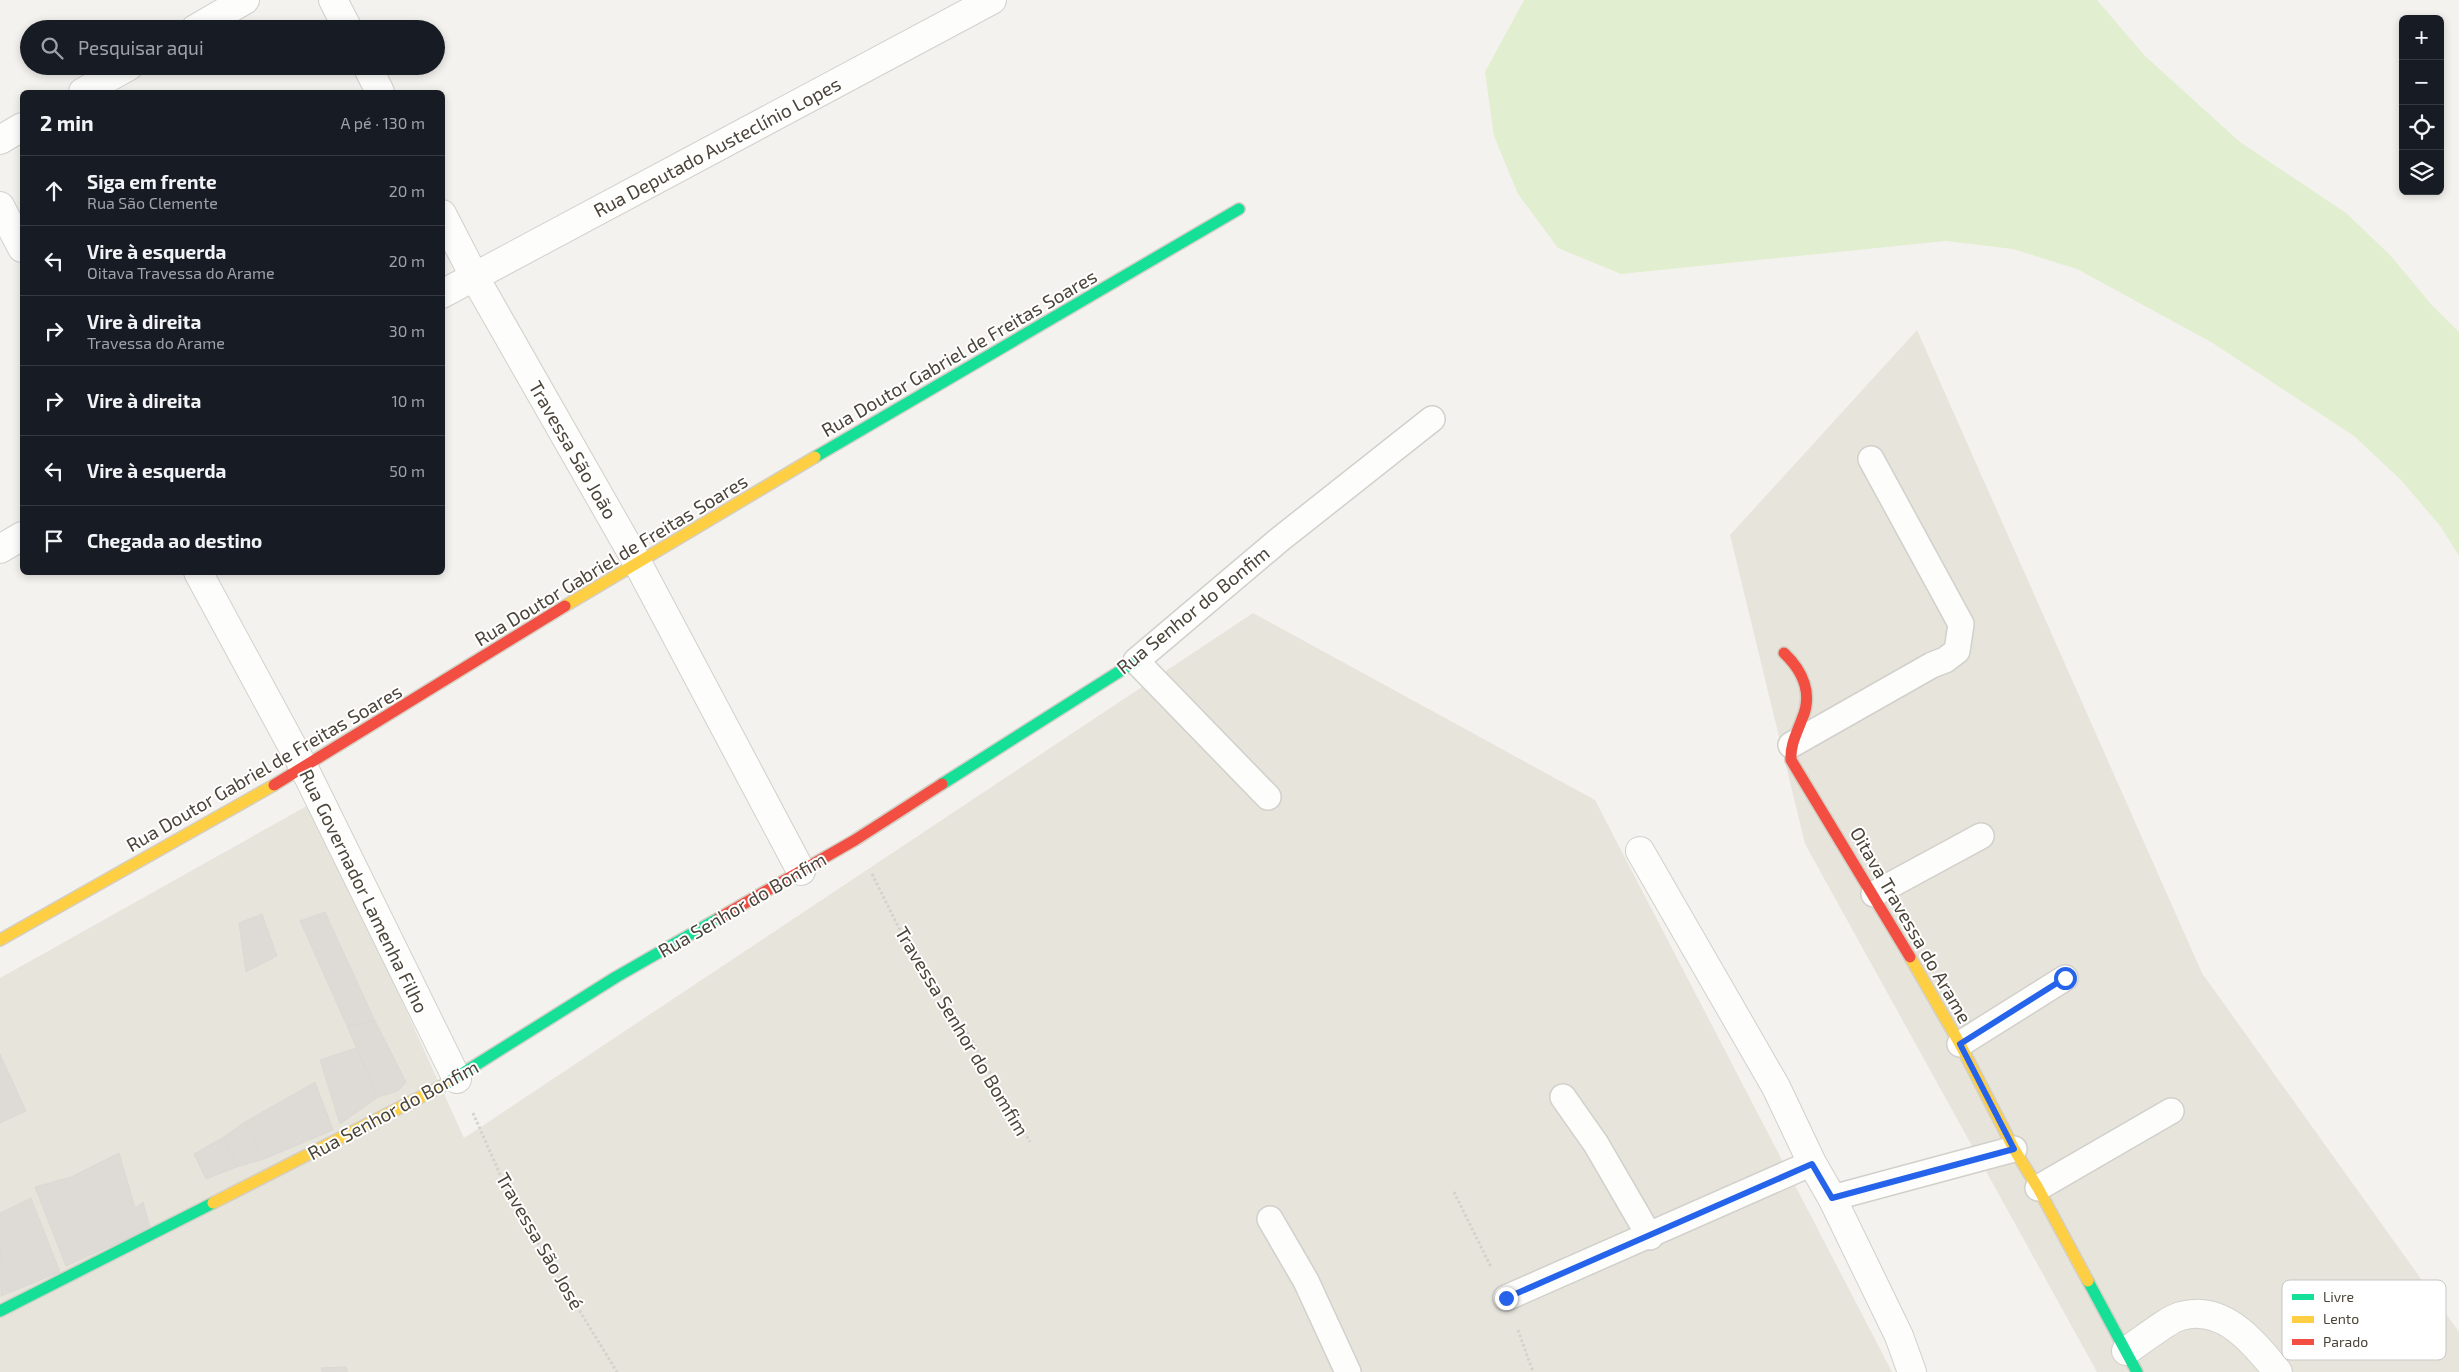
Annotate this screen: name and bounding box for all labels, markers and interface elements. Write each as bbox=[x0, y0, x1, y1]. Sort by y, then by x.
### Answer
map controls bbox=[2399, 15, 2444, 195]
button: + bbox=[2399, 15, 2444, 60]
search box bbox=[20, 20, 445, 75]
icon: search bbox=[38, 34, 66, 62]
text: Pesquisar aqui bbox=[78, 36, 204, 59]
button: − bbox=[2399, 60, 2444, 105]
street label: Rua Deputado Austeclínio Lopes bbox=[589, 71, 844, 222]
button: locate bbox=[2399, 105, 2444, 150]
text: 2 min bbox=[40, 110, 94, 135]
text: A pé · 130 m bbox=[341, 113, 425, 132]
button: layers bbox=[2399, 150, 2444, 195]
text: Siga em frente bbox=[87, 170, 217, 193]
icon: ahead bbox=[40, 177, 68, 205]
text: 20 m bbox=[389, 181, 425, 200]
text: Rua São Clemente bbox=[87, 193, 218, 212]
text: Vire à esquerda bbox=[87, 240, 226, 263]
icon: left bbox=[40, 247, 68, 275]
text: 20 m bbox=[389, 251, 425, 270]
text: Oitava Travessa do Arame bbox=[87, 263, 275, 282]
street label: Rua Doutor Gabriel de Freitas Soares bbox=[817, 264, 1101, 441]
text: Vire à direita bbox=[87, 310, 201, 333]
icon: right bbox=[40, 317, 68, 345]
text: 30 m bbox=[389, 321, 425, 340]
text: Travessa do Arame bbox=[87, 333, 225, 352]
street label: Travessa São João bbox=[525, 377, 622, 523]
icon: right bbox=[40, 387, 68, 415]
text: Vire à direita bbox=[87, 389, 201, 412]
text: 10 m bbox=[391, 391, 425, 410]
icon: left bbox=[40, 457, 68, 485]
text: Vire à esquerda bbox=[87, 459, 226, 482]
text: 50 m bbox=[389, 461, 425, 480]
street label: Rua Doutor Gabriel de Freitas Soares bbox=[470, 469, 751, 650]
icon: arrive bbox=[40, 527, 68, 555]
text: Chegada ao destino bbox=[87, 529, 262, 552]
street label: Rua Senhor do Bonfim bbox=[1112, 541, 1274, 678]
street label: Rua Doutor Gabriel de Freitas Soares bbox=[122, 679, 406, 856]
street label: Rua Governador Lamenha Filho bbox=[295, 765, 434, 1016]
street label: Oitava Travessa do Arame bbox=[1846, 822, 1977, 1027]
street label: Rua Senhor do Bonfim bbox=[654, 847, 830, 962]
street label: Travessa Senhor do Bomfim bbox=[891, 922, 1034, 1139]
route start bbox=[2054, 967, 2077, 990]
street label: Rua Senhor do Bonfim bbox=[303, 1055, 482, 1164]
street label: Travessa São José bbox=[492, 1168, 589, 1313]
legend bbox=[2282, 1280, 2446, 1360]
route end bbox=[1495, 1287, 1518, 1310]
text: Livre bbox=[2323, 1288, 2354, 1305]
text: Lento bbox=[2323, 1310, 2359, 1327]
text: Parado bbox=[2323, 1333, 2368, 1350]

